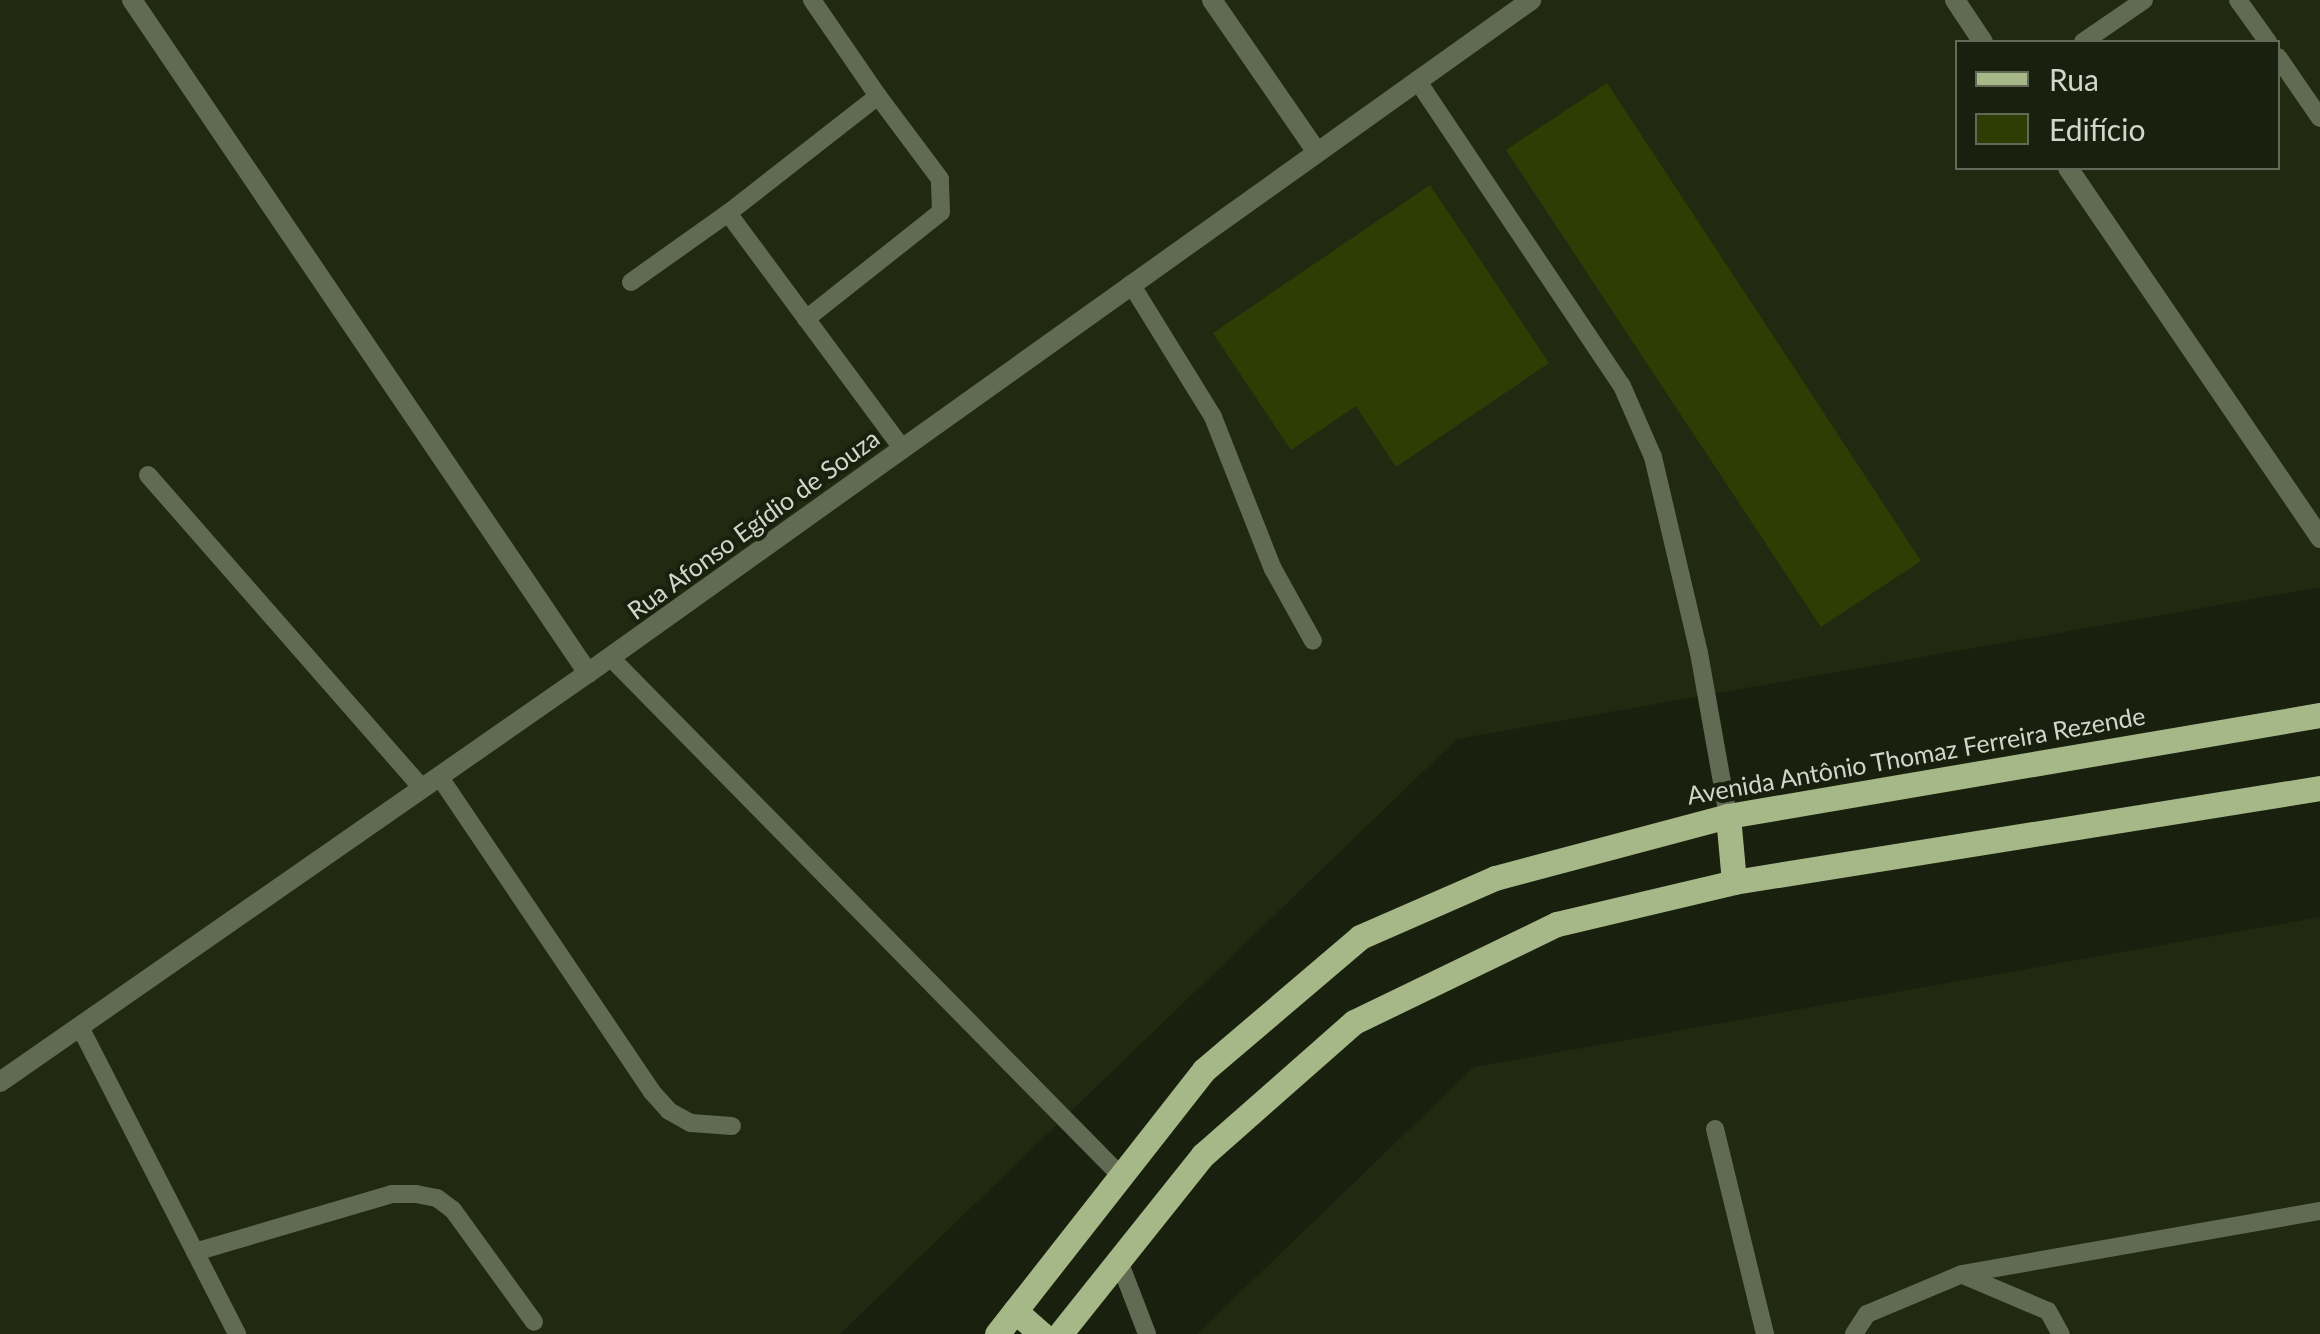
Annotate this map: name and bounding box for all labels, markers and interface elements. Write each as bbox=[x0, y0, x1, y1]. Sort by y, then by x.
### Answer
legend bbox=[1955, 40, 2280, 170]
text: Rua bbox=[2049, 61, 2099, 97]
text: Edifício bbox=[2049, 111, 2145, 147]
street label: Rua Afonso Egídio de Souza bbox=[621, 422, 885, 626]
street label: Avenida Antônio Thomaz Ferreira Rezende bbox=[1684, 700, 2148, 810]

